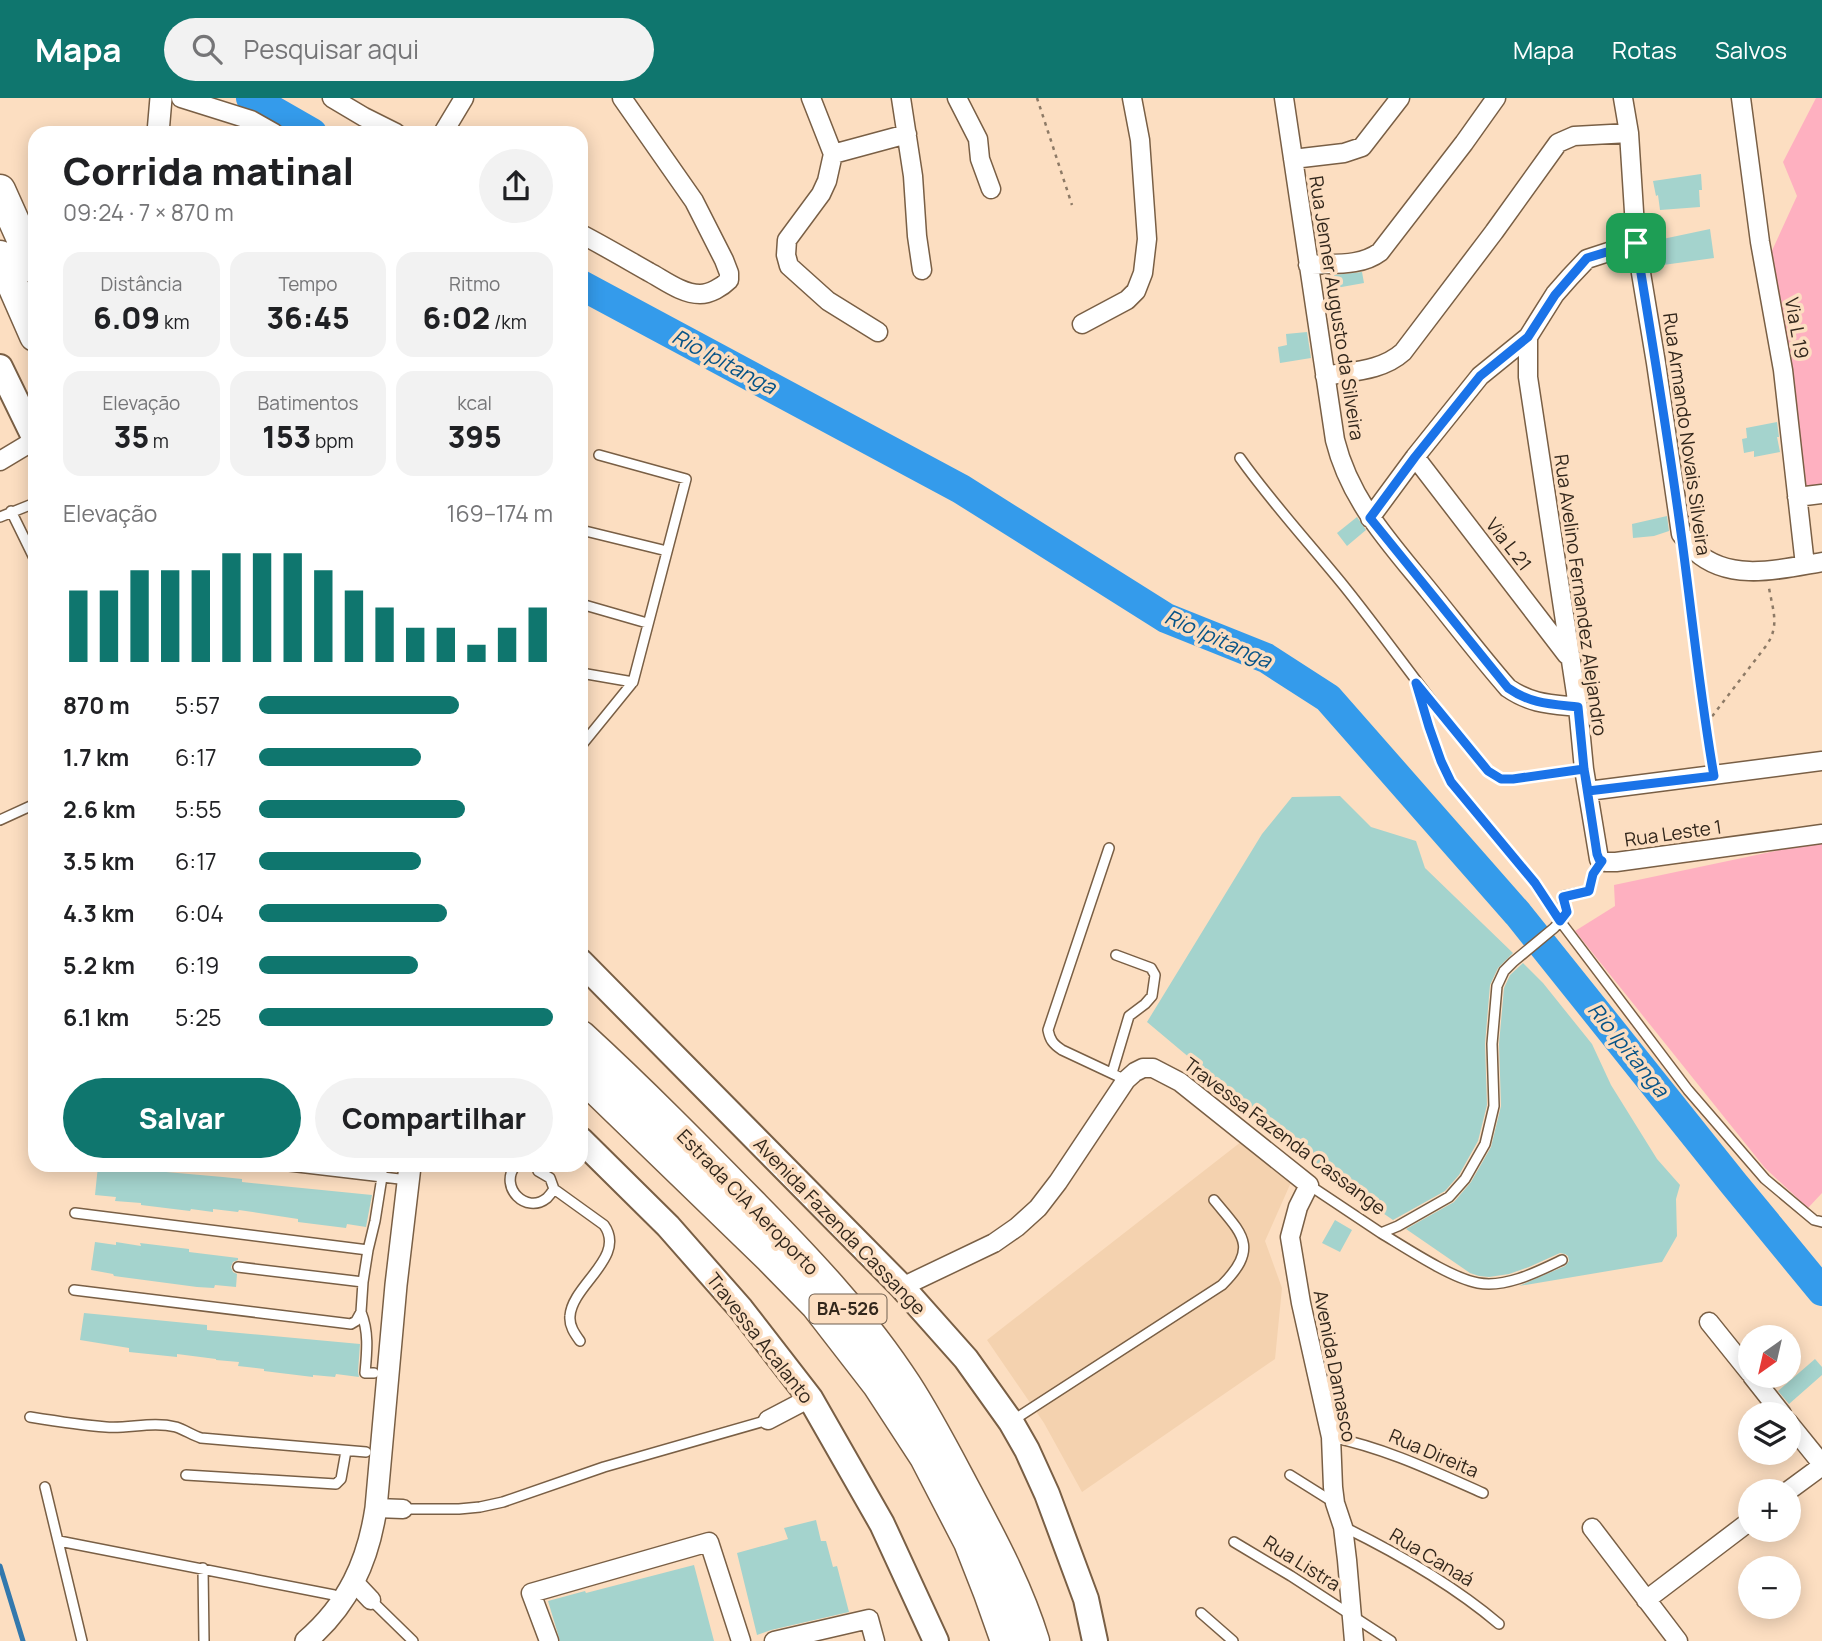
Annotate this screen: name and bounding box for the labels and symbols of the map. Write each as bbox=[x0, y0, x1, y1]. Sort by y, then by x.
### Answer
street label: Rua Jenner Augusto da Silveira bbox=[1303, 174, 1371, 442]
pin bbox=[1606, 213, 1666, 273]
street label: Via L 19 bbox=[1779, 295, 1815, 361]
street label: Rua Armando Novais Silveira bbox=[1657, 311, 1717, 557]
water label: Rio Ipitanga bbox=[668, 322, 782, 401]
street label: Rua Avelino Fernandez Alejandro bbox=[1548, 452, 1614, 738]
street label: Via L 21 bbox=[1480, 512, 1538, 576]
water label: Rio Ipitanga bbox=[1161, 602, 1277, 675]
street label: Rua Leste 1 bbox=[1623, 813, 1723, 853]
water label: Rio Ipitanga bbox=[1582, 996, 1676, 1103]
street label: Travessa Fazenda Cassange bbox=[1179, 1051, 1391, 1221]
street label: Estrada CIA Aeroporto bbox=[671, 1123, 825, 1281]
street label: Avenida Fazenda Cassange bbox=[748, 1131, 932, 1321]
street label: Travessa Acalanto bbox=[701, 1267, 819, 1409]
street label: Avenida Damasco bbox=[1308, 1288, 1362, 1444]
road number: BA-526 bbox=[810, 1294, 886, 1324]
north arrow bbox=[1738, 1325, 1801, 1388]
street label: Rua Direita bbox=[1385, 1422, 1483, 1484]
street label: Rua Canaá bbox=[1385, 1522, 1479, 1592]
street label: Rua Listra bbox=[1258, 1529, 1346, 1597]

